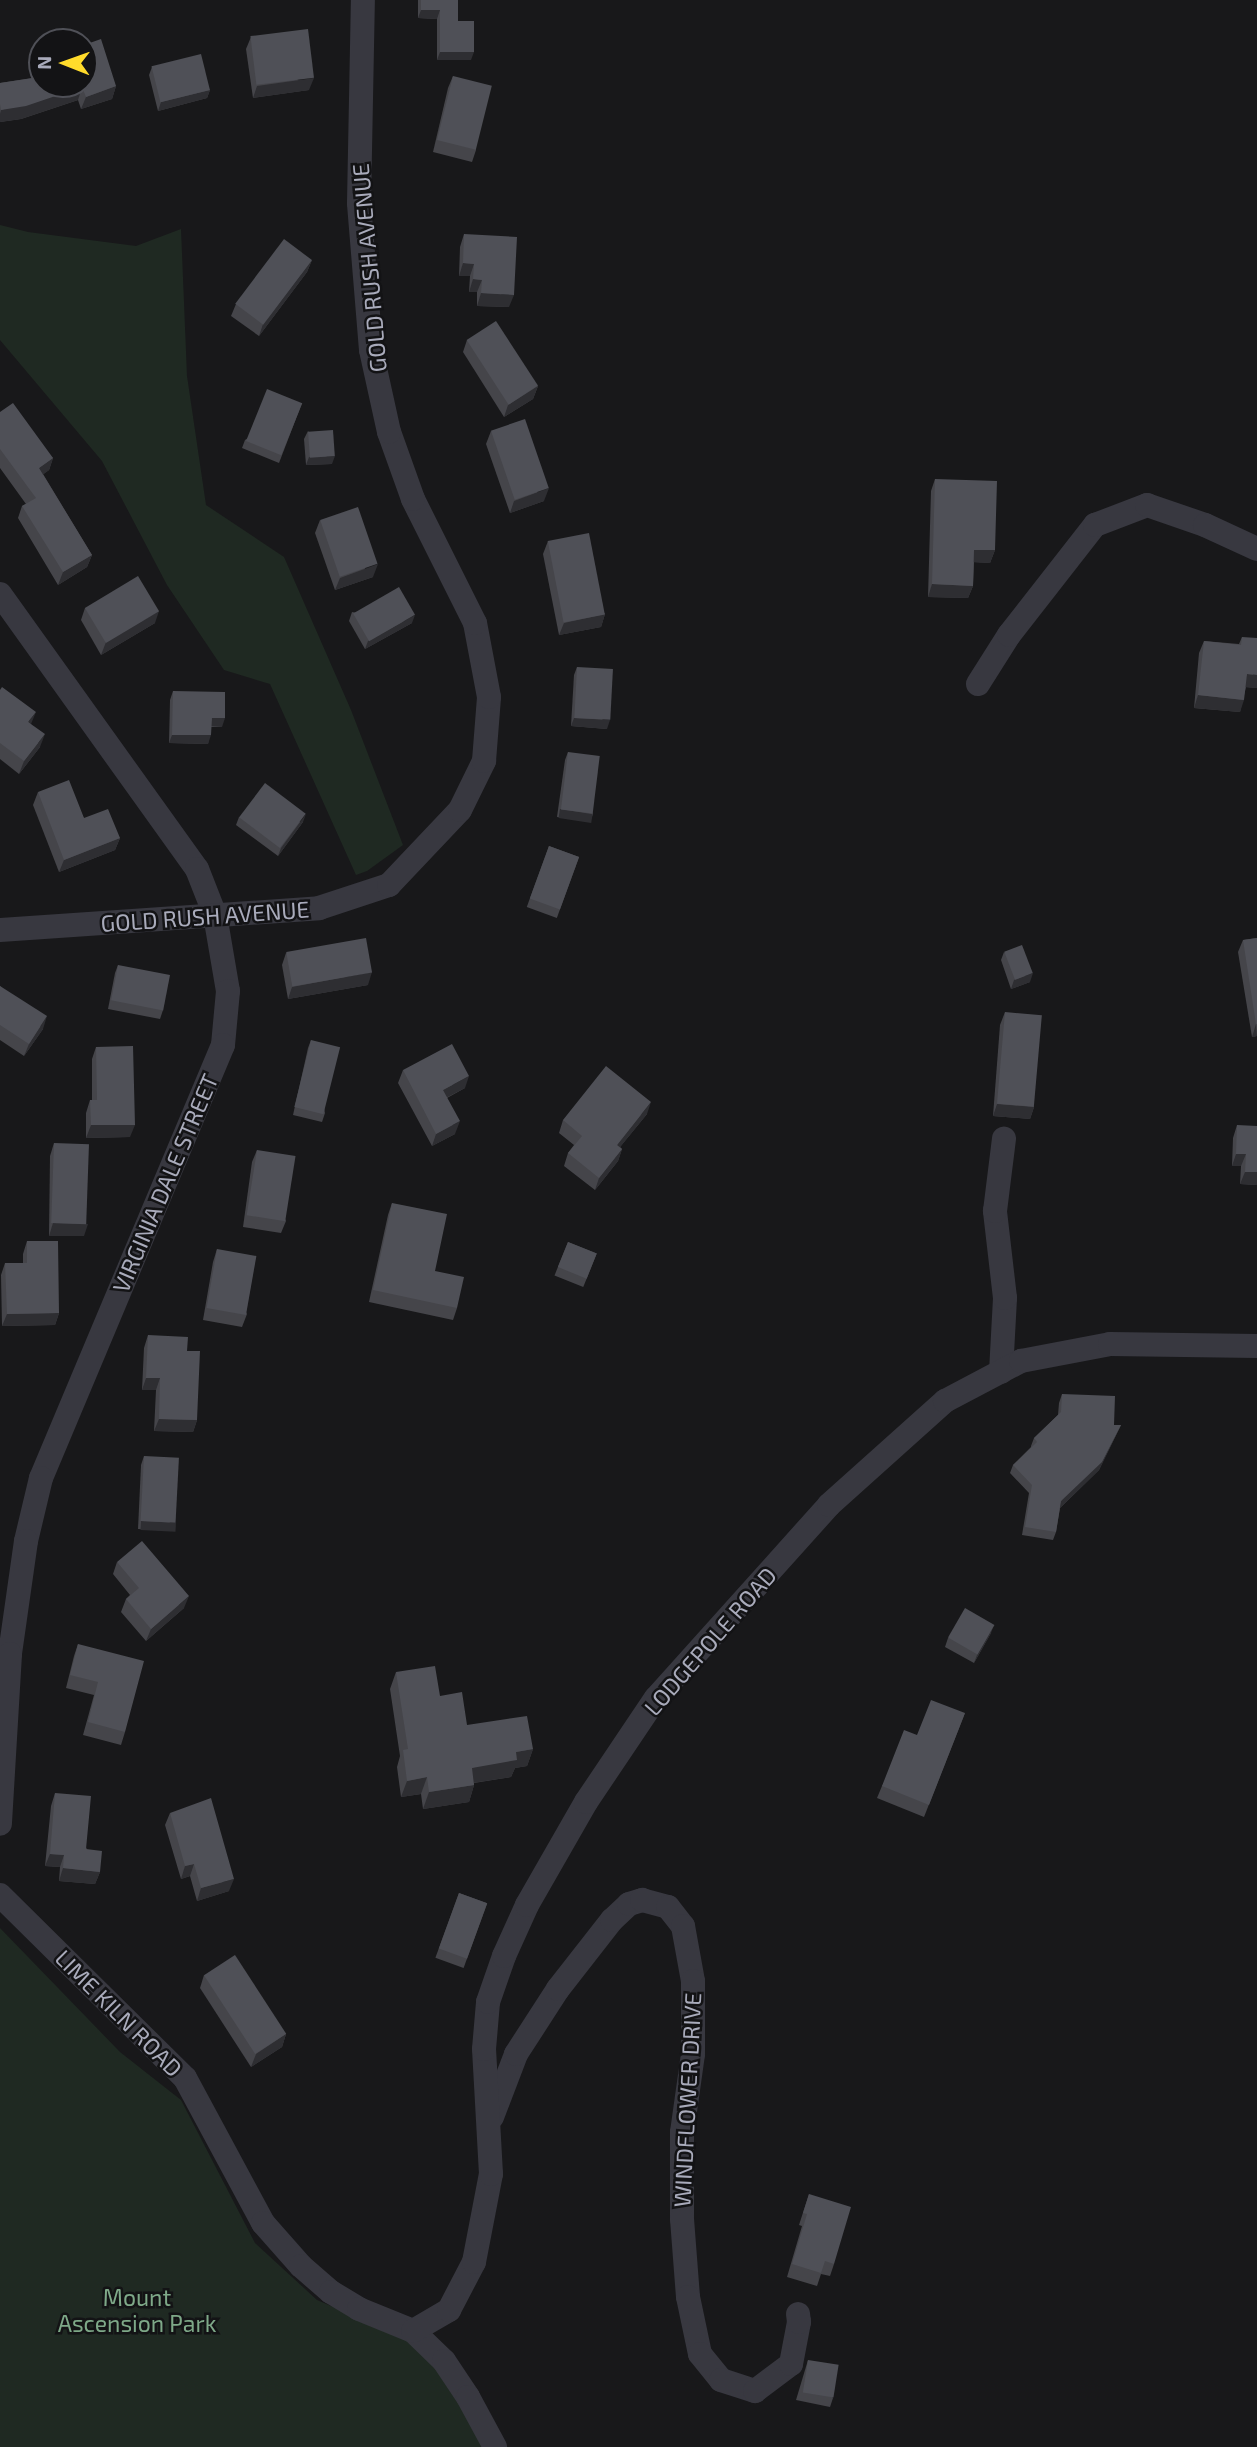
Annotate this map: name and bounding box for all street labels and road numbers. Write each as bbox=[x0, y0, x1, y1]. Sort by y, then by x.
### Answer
street label: GOLD RUSH AVENUE bbox=[346, 162, 392, 374]
street label: GOLD RUSH AVENUE bbox=[99, 895, 311, 937]
street label: VIRGINIA DALE STREET bbox=[106, 1069, 224, 1297]
street label: LODGEPOLE ROAD bbox=[638, 1561, 782, 1721]
street label: LIME KILN ROAD bbox=[50, 1944, 188, 2082]
street label: WINDFLOWER DRIVE bbox=[668, 1992, 706, 2208]

